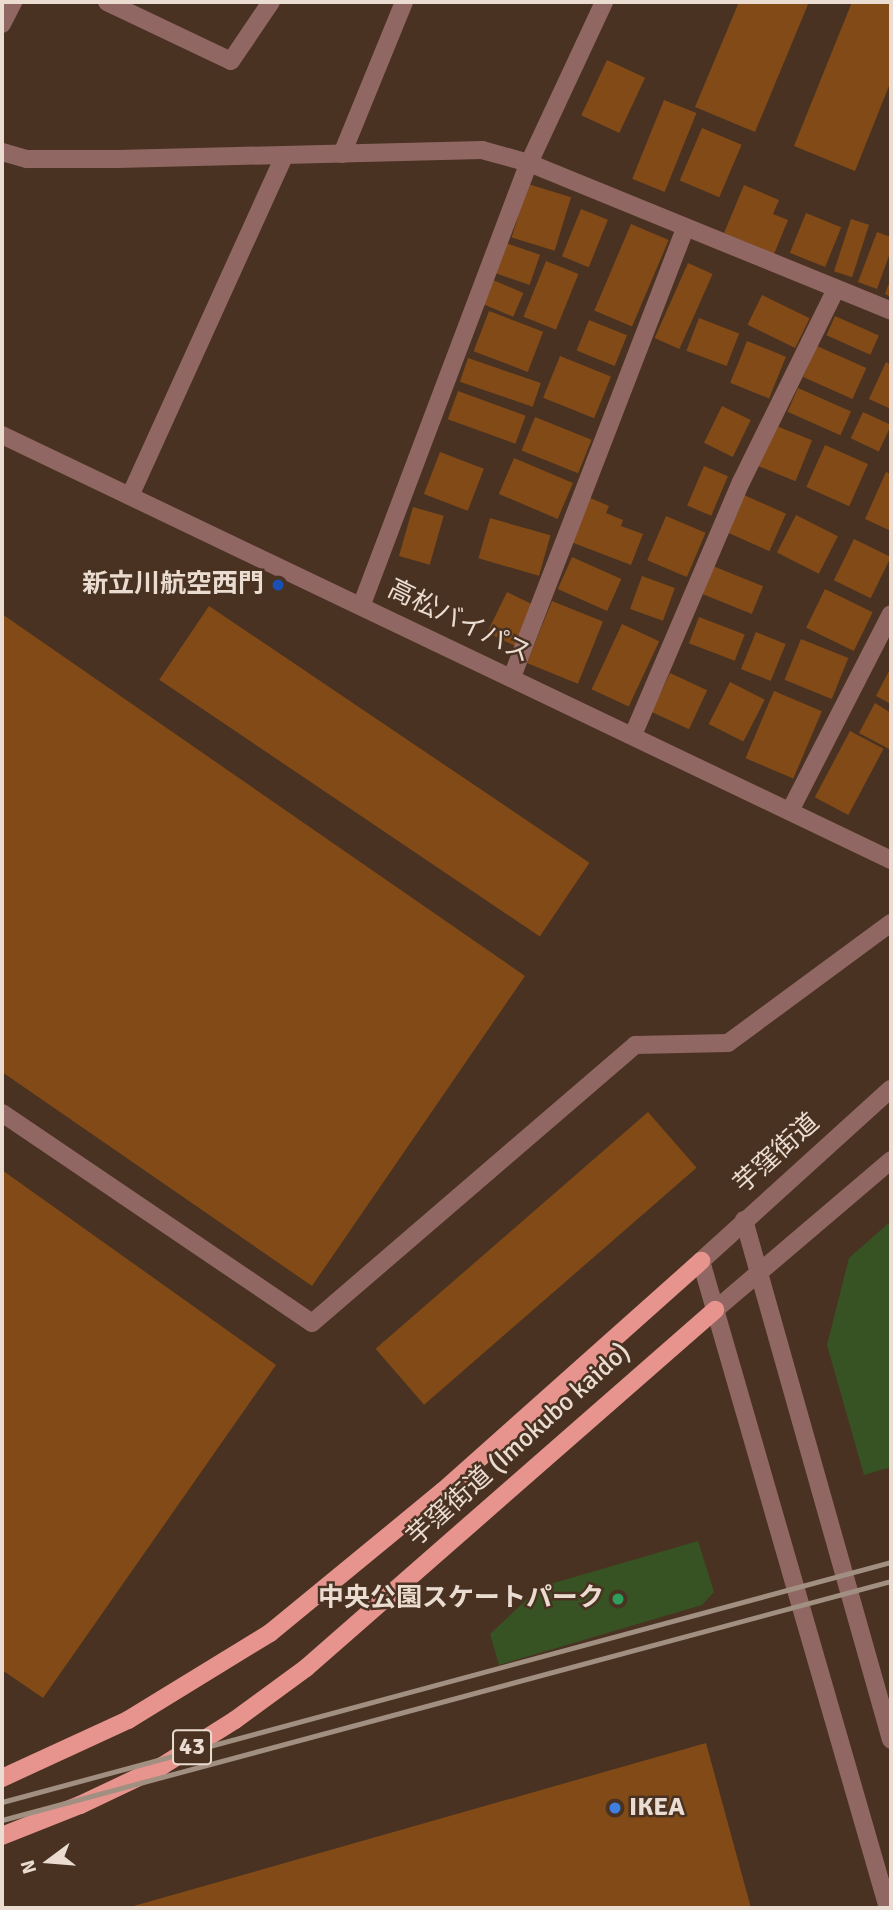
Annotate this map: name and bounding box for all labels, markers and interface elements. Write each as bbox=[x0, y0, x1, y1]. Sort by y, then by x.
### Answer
place label: 新立川航空西門 bbox=[82, 569, 264, 601]
street label: 高松バイパス bbox=[382, 574, 536, 670]
marker: 新立川航空西門 bbox=[270, 577, 286, 593]
street label: 芋窪街道 bbox=[728, 1108, 826, 1200]
street label: 芋窪街道 (Imokubo kaido) bbox=[401, 1337, 637, 1553]
place label: 中央公園スケートパーク bbox=[318, 1583, 604, 1615]
marker: 中央公園スケートパーク bbox=[610, 1591, 626, 1607]
road number: 43 bbox=[171, 1727, 213, 1768]
place label: IKEA bbox=[629, 1792, 685, 1824]
marker: IKEA bbox=[607, 1800, 623, 1816]
north arrow bbox=[14, 1826, 84, 1896]
text: N bbox=[15, 1857, 42, 1876]

